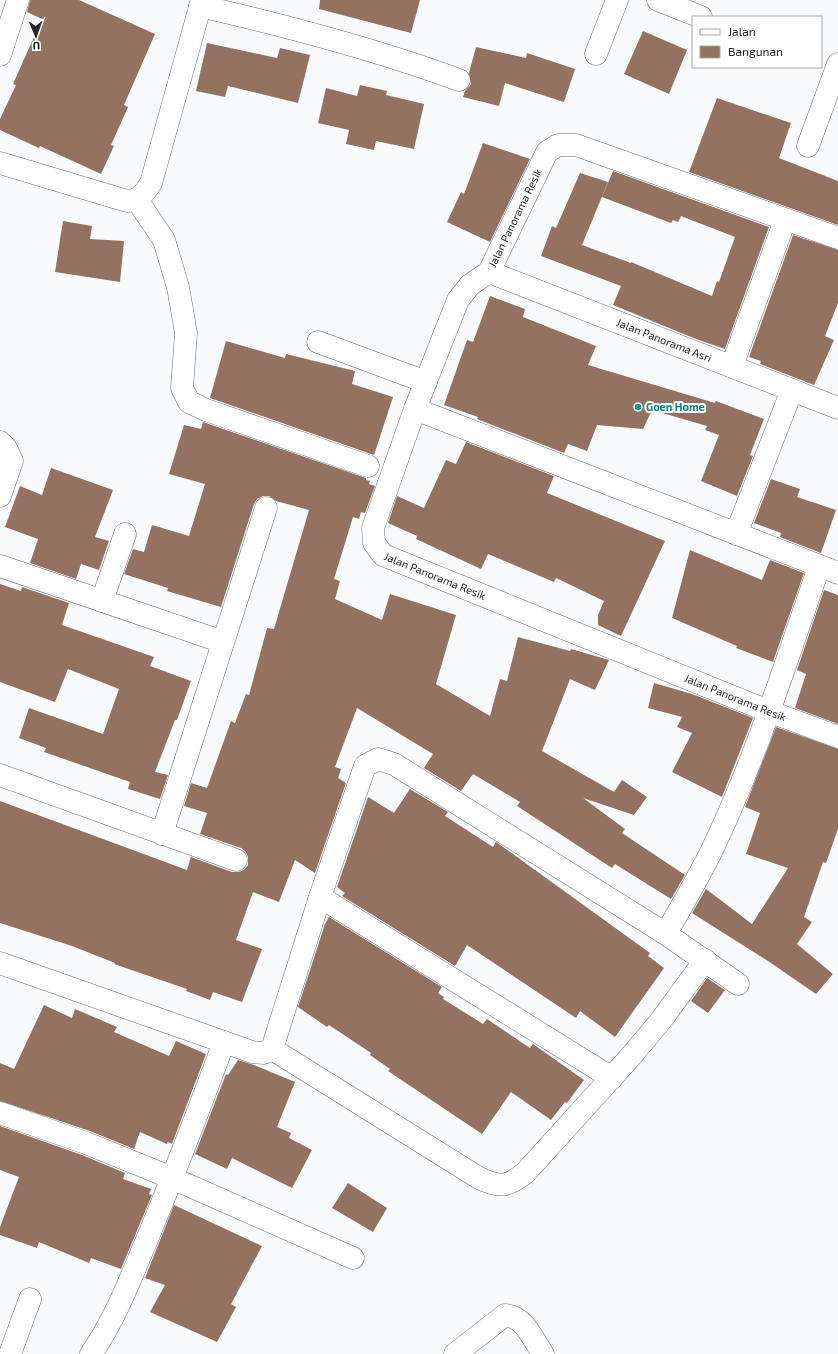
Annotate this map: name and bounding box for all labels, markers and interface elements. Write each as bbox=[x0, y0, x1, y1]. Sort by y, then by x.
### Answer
north arrow bbox=[16, 16, 56, 56]
legend bbox=[692, 16, 822, 68]
text: Jalan bbox=[728, 24, 756, 38]
text: U bbox=[32, 40, 40, 53]
text: Bangunan bbox=[728, 44, 783, 58]
street label: Jalan Panorama Resik bbox=[485, 166, 544, 269]
street label: Jalan Panorama Asri bbox=[615, 315, 714, 364]
place label: Goen Home bbox=[646, 400, 705, 413]
marker: Goen Home bbox=[633, 402, 643, 412]
street label: Jalan Panorama Resik bbox=[382, 549, 488, 602]
street label: Jalan Panorama Resik bbox=[683, 671, 788, 723]

